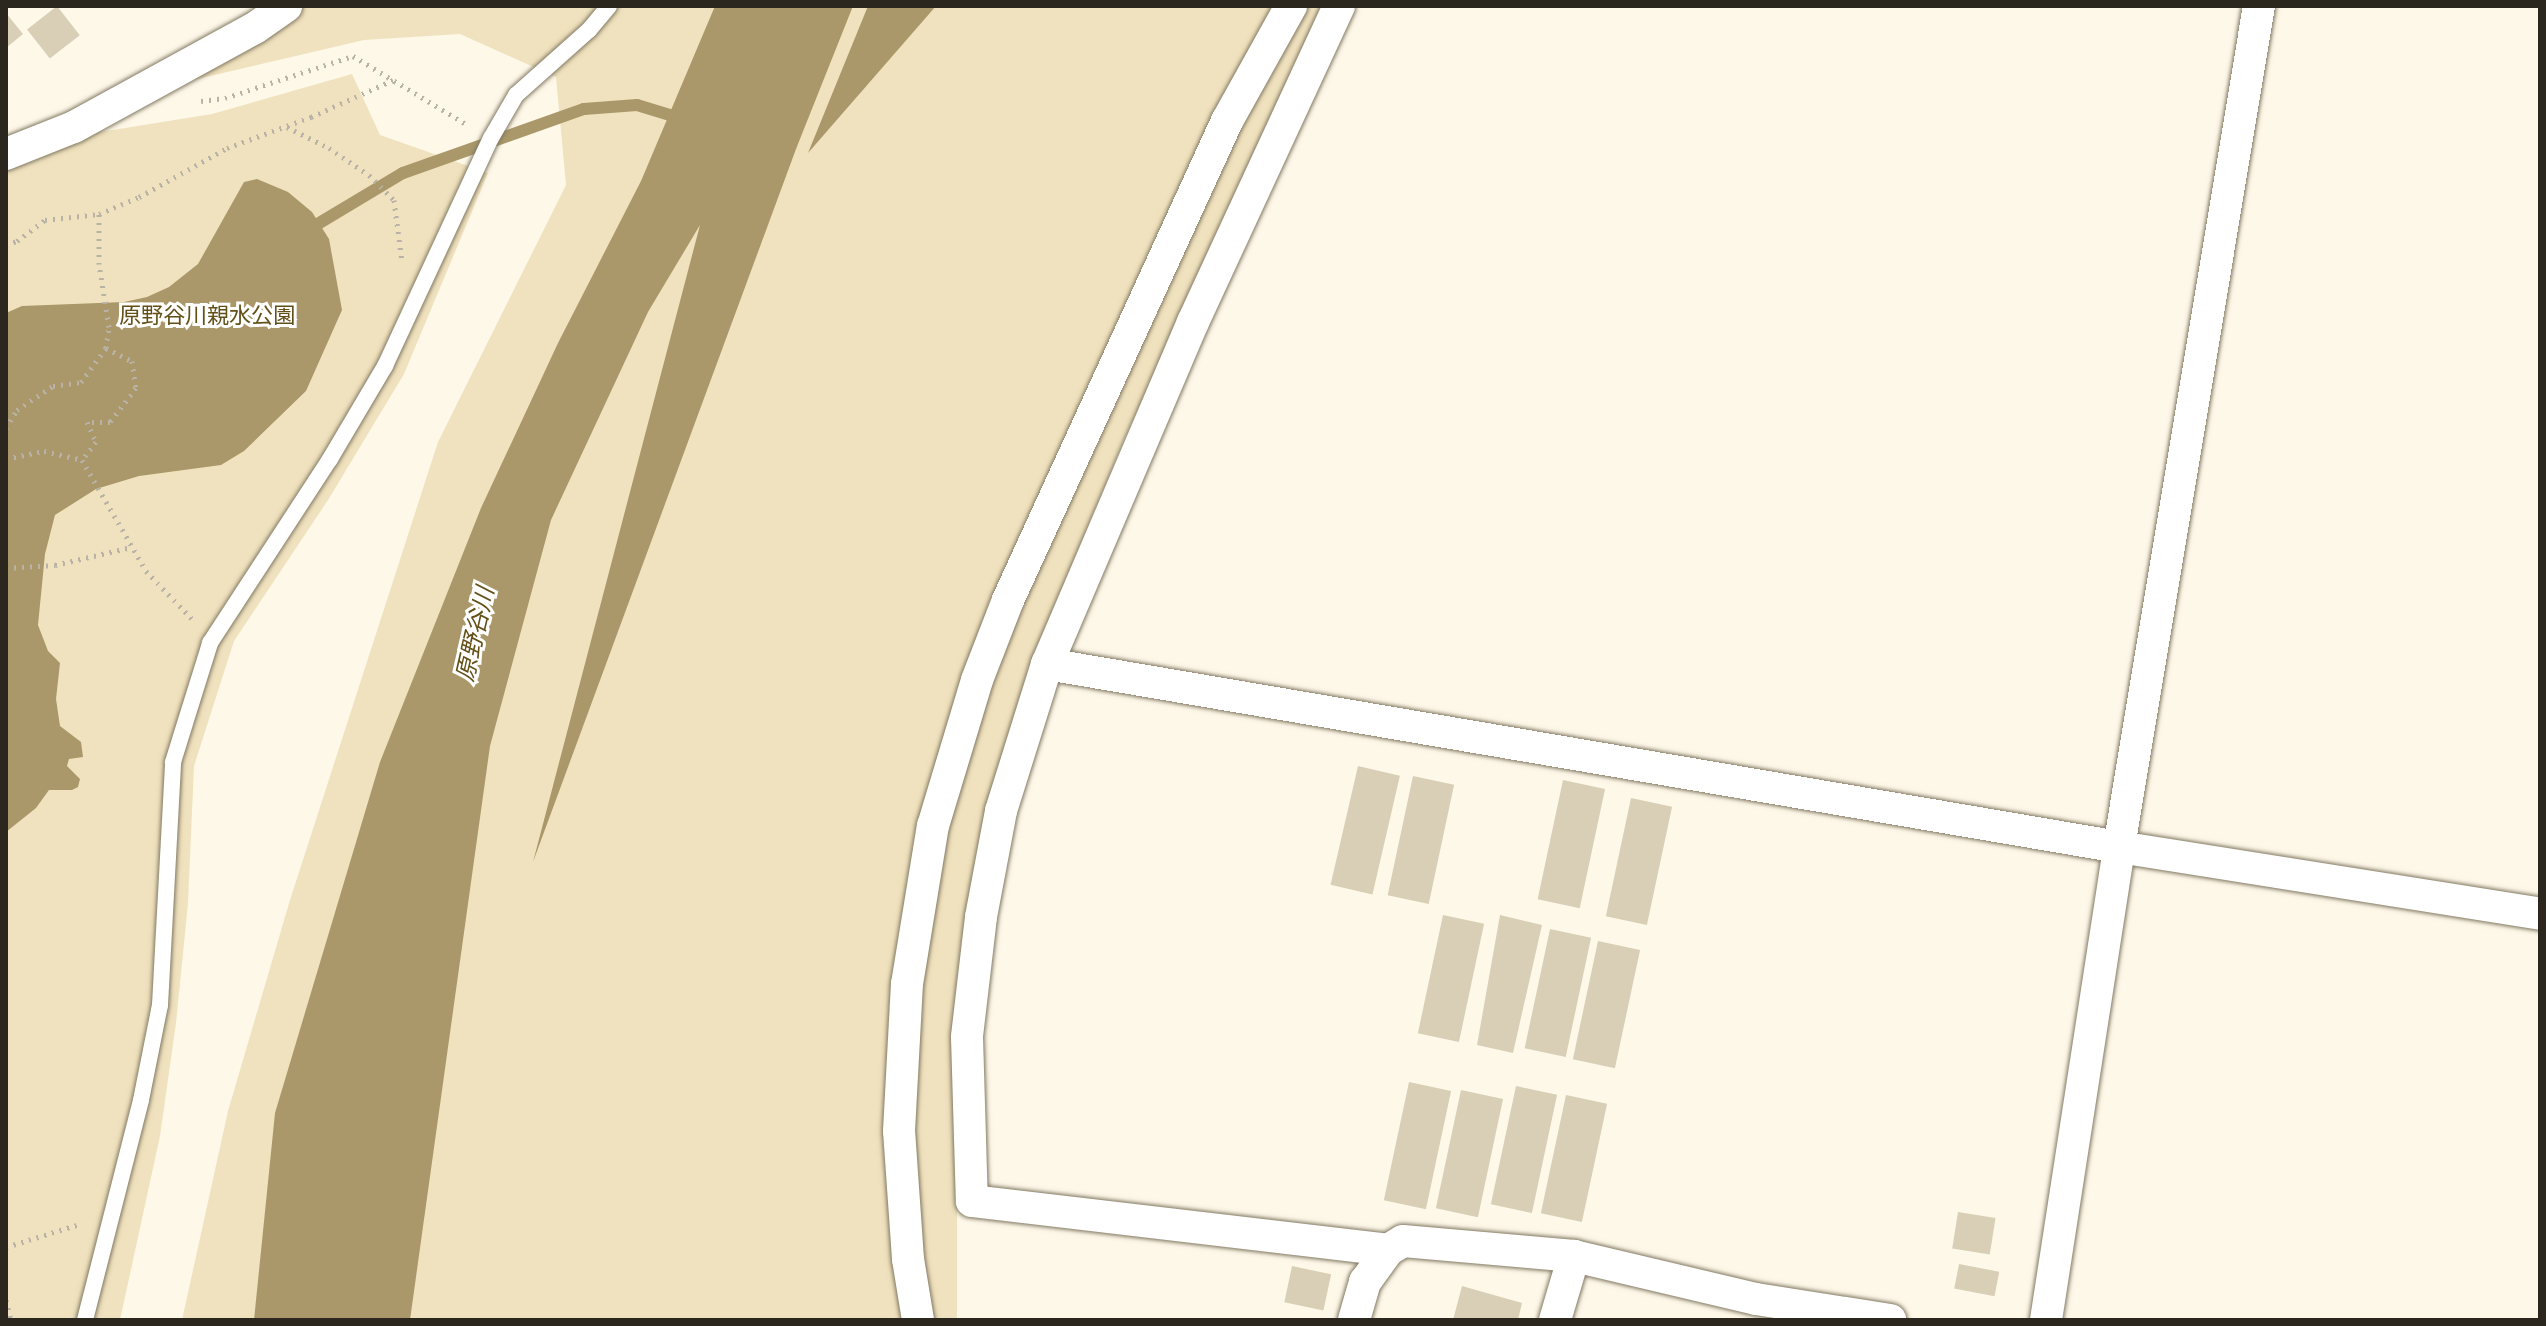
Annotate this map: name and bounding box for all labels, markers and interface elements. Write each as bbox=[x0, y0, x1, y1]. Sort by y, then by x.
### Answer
park label: 原野谷川親水公園 bbox=[119, 303, 295, 329]
water label: 原野谷川 bbox=[449, 584, 499, 684]

